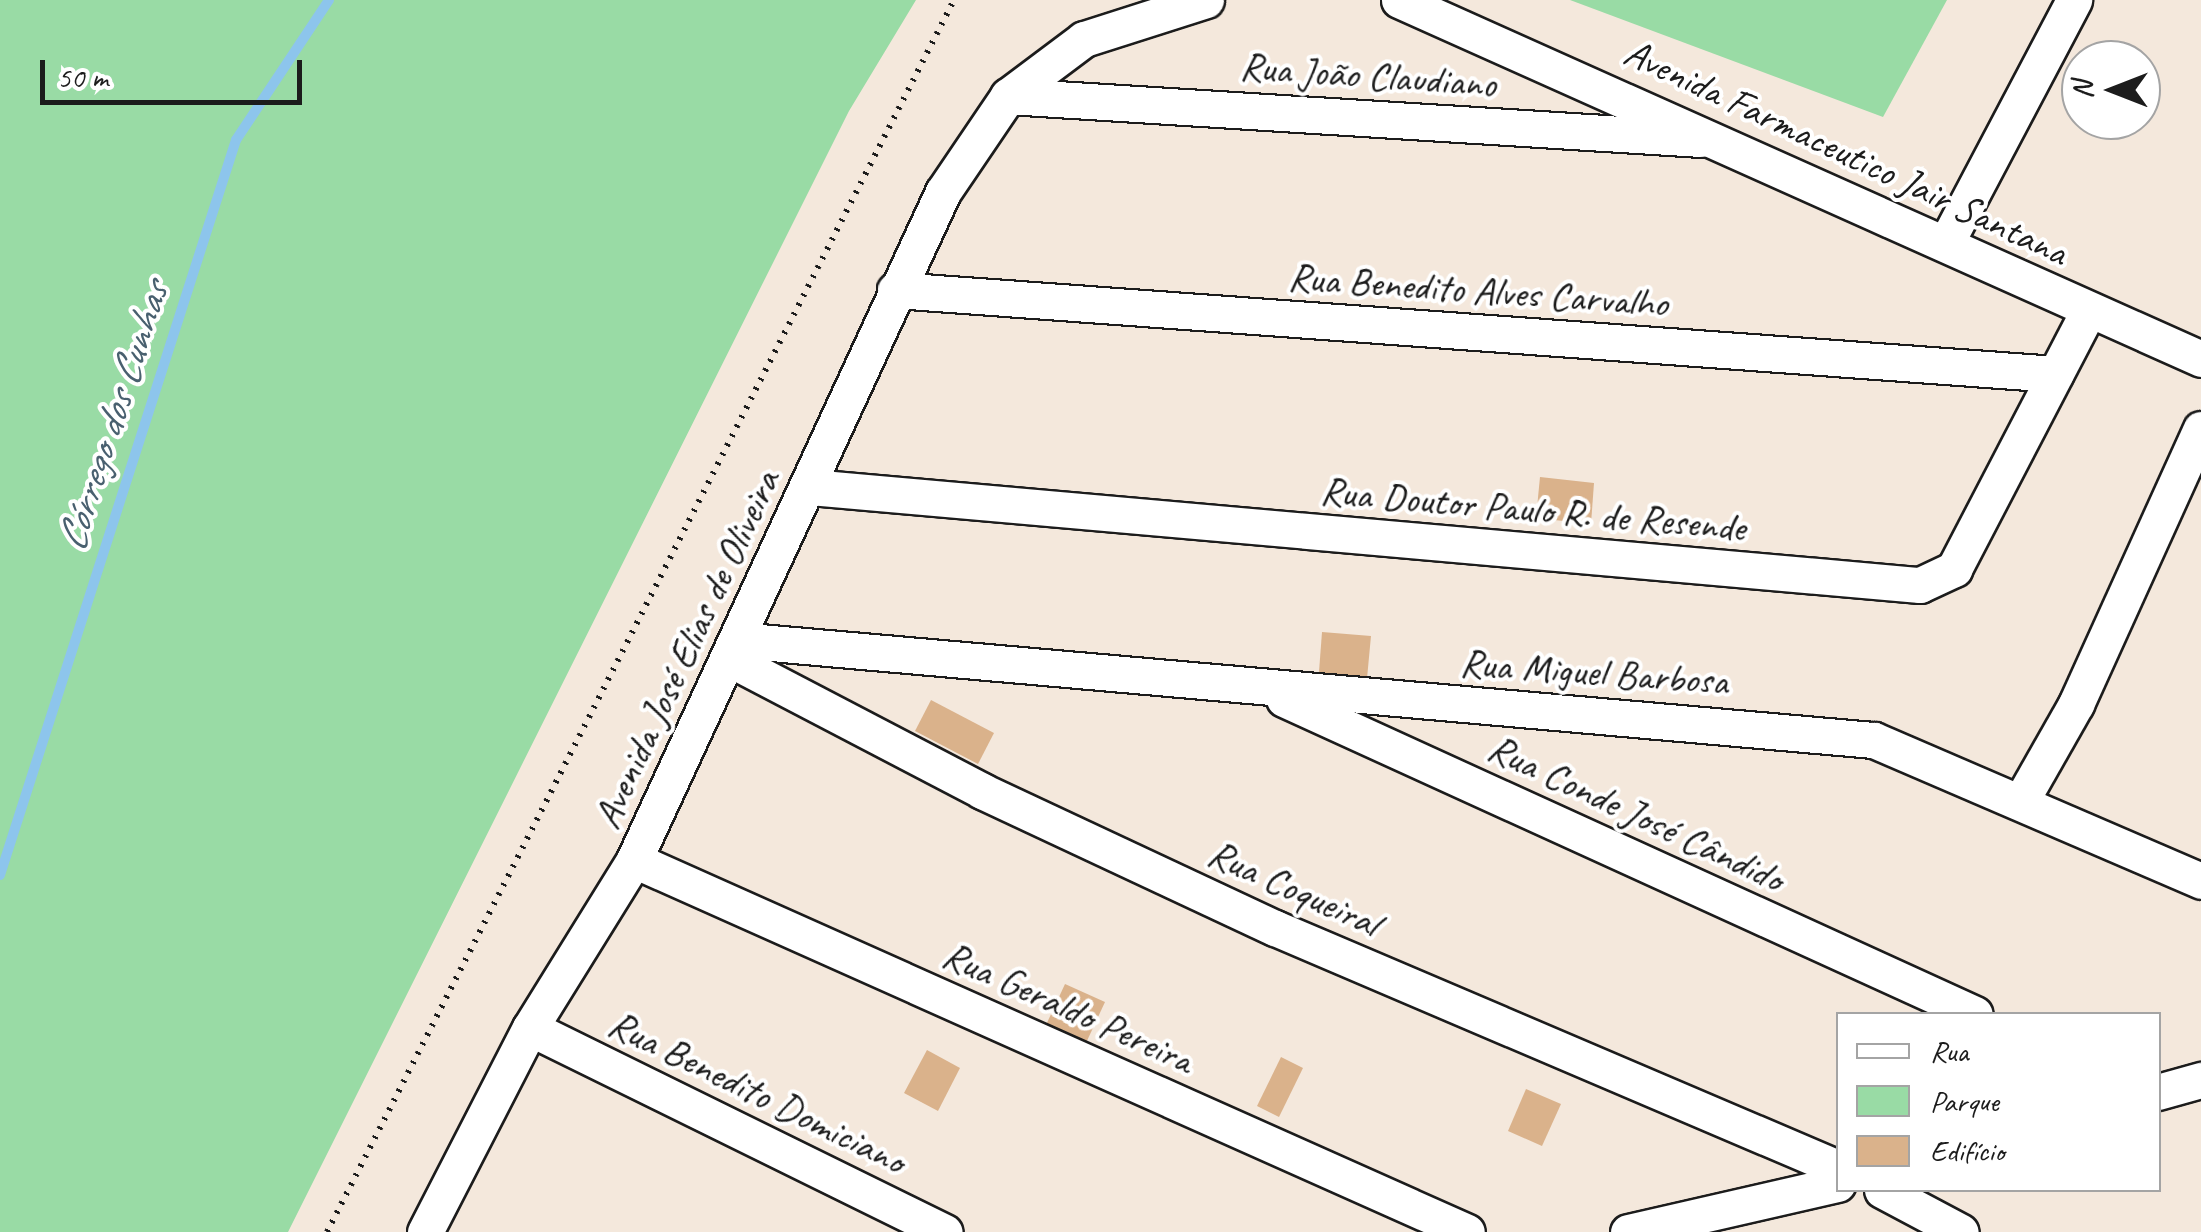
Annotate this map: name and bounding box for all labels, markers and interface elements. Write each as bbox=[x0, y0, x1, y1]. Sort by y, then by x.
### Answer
street label: Avenida Farmaceutico Jair Santana bbox=[1617, 28, 2075, 276]
scale bar bbox=[45, 40, 308, 102]
north arrow bbox=[2061, 40, 2161, 140]
street label: Rua João Claudiano bbox=[1237, 42, 1499, 108]
text: 50 m bbox=[57, 58, 108, 96]
text: N bbox=[2065, 81, 2100, 99]
street label: Rua Benedito Alves Carvalho bbox=[1286, 253, 1670, 327]
water label: Córrego dos Cunhas bbox=[46, 277, 180, 557]
street label: Avenida José Elias de Oliveira bbox=[582, 462, 790, 836]
street label: Rua Doutor Paulo R. de Resende bbox=[1317, 466, 1749, 552]
street label: Rua Miguel Barbosa bbox=[1458, 639, 1730, 705]
street label: Rua Conde José Cândido bbox=[1481, 724, 1791, 902]
street label: Rua Coqueiral bbox=[1201, 829, 1387, 947]
street label: Rua Geraldo Pereira bbox=[936, 931, 1200, 1083]
street label: Rua Benedito Domiciano bbox=[601, 999, 913, 1185]
legend bbox=[1836, 1012, 2161, 1192]
text: Rua bbox=[1930, 1032, 1968, 1070]
text: Parque bbox=[1930, 1082, 1999, 1120]
text: Edifício bbox=[1930, 1132, 2004, 1170]

